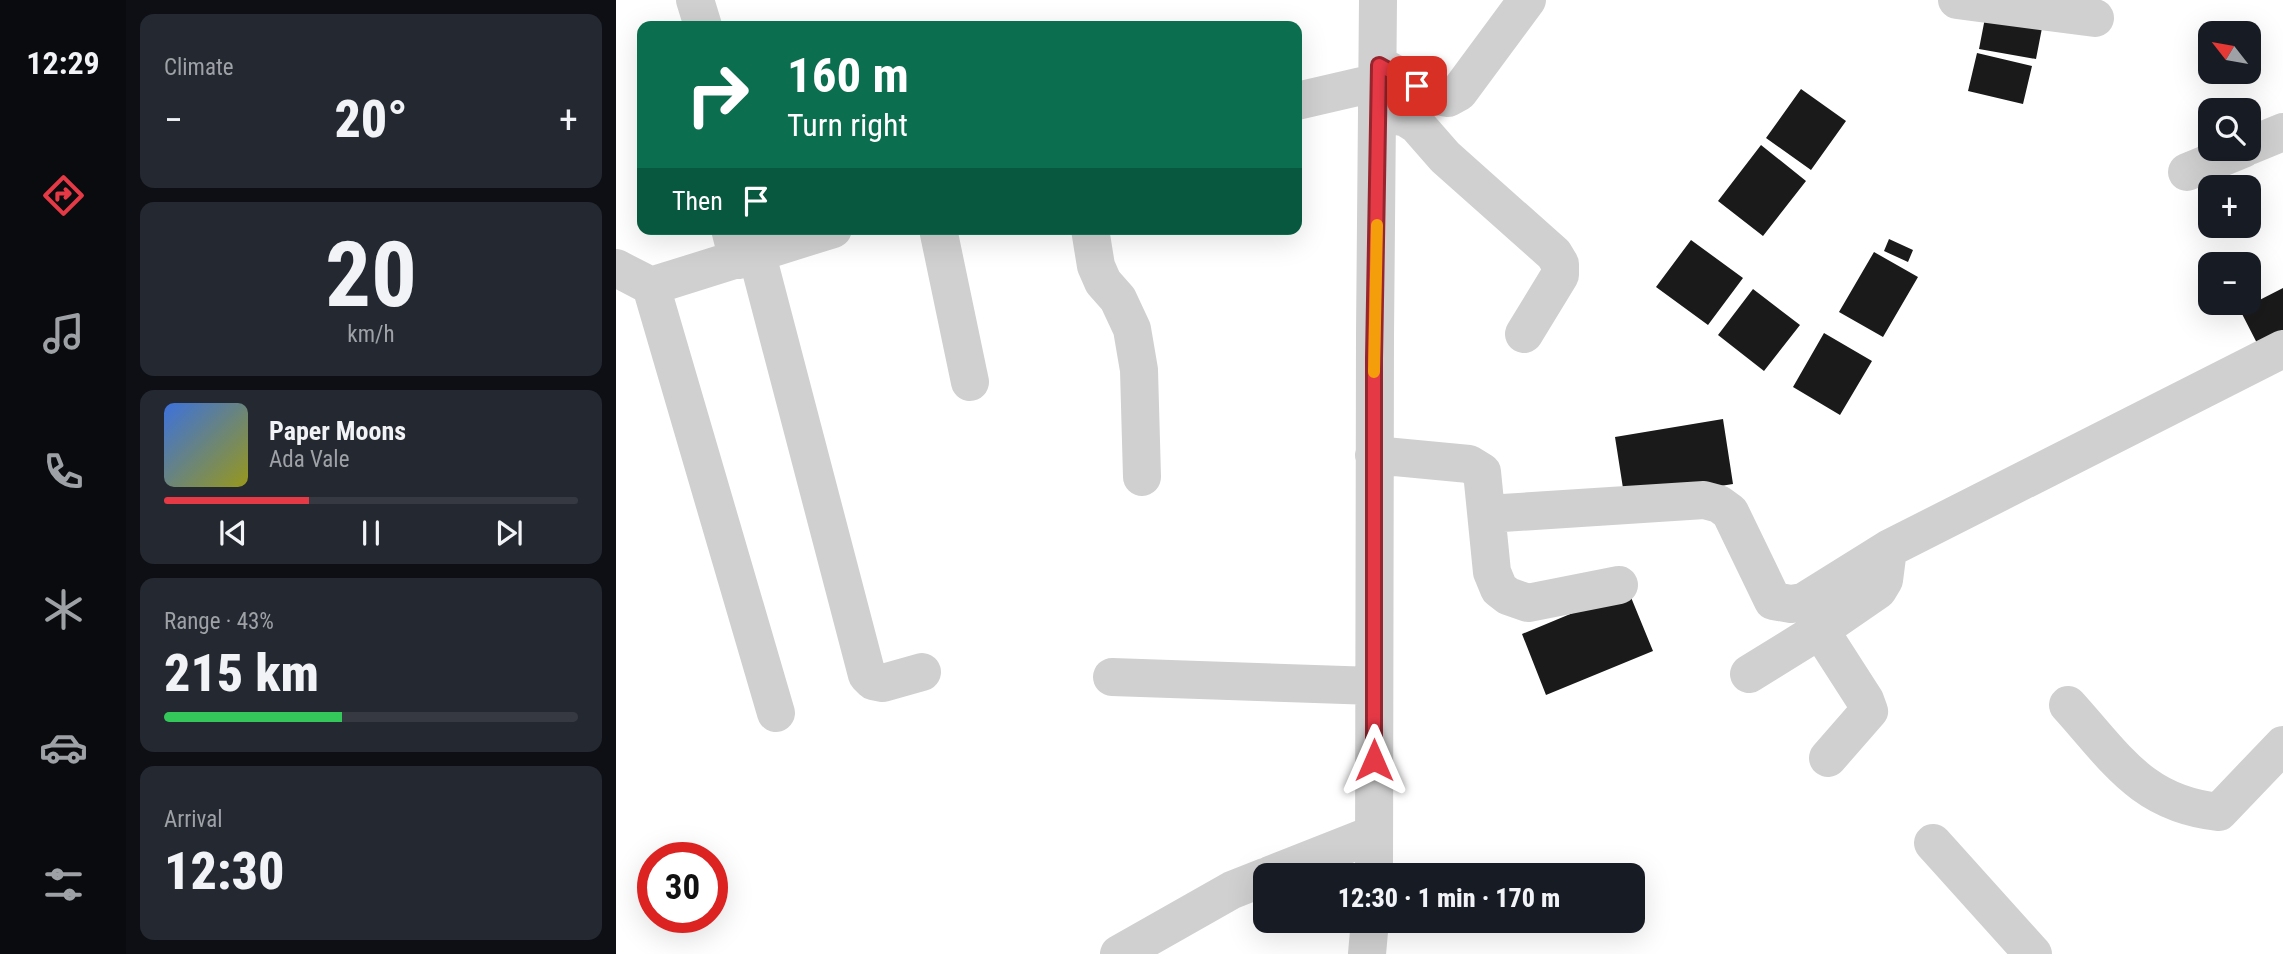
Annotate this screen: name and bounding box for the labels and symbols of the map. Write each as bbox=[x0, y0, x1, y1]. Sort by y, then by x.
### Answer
north arrow bbox=[2198, 21, 2261, 84]
pin bbox=[1387, 56, 1447, 116]
position arrow bbox=[1337, 723, 1411, 797]
speed limit sign: 30 bbox=[637, 842, 728, 933]

